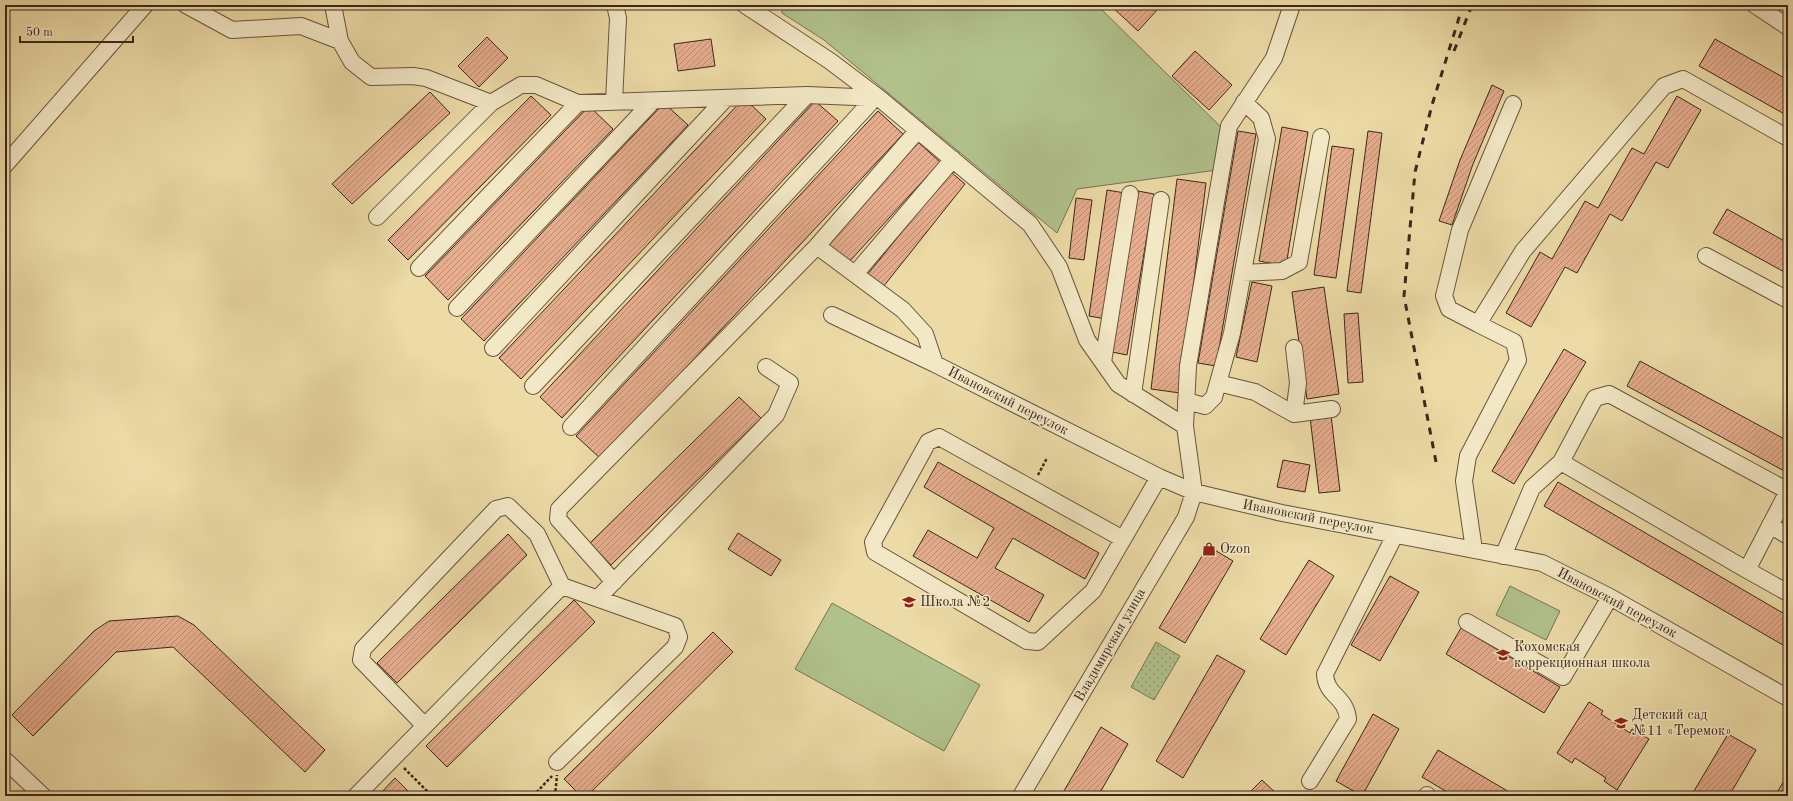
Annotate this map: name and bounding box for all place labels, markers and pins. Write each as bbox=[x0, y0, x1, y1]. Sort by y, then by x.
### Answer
shop icon: Ozon bbox=[1201, 541, 1217, 557]
place label: Ozon bbox=[1220, 542, 1251, 556]
school or university icon: Школа №2 bbox=[901, 594, 917, 610]
place label: Школа №2 bbox=[920, 595, 990, 609]
place label: Кохомская коррекционная школа bbox=[1514, 640, 1650, 670]
school or university icon: Кохомская коррекционная школа bbox=[1495, 647, 1511, 663]
place label: Детский сад №11 «Теремок» bbox=[1632, 708, 1732, 738]
school or university icon: Детский сад №11 «Теремок» bbox=[1613, 715, 1629, 731]

